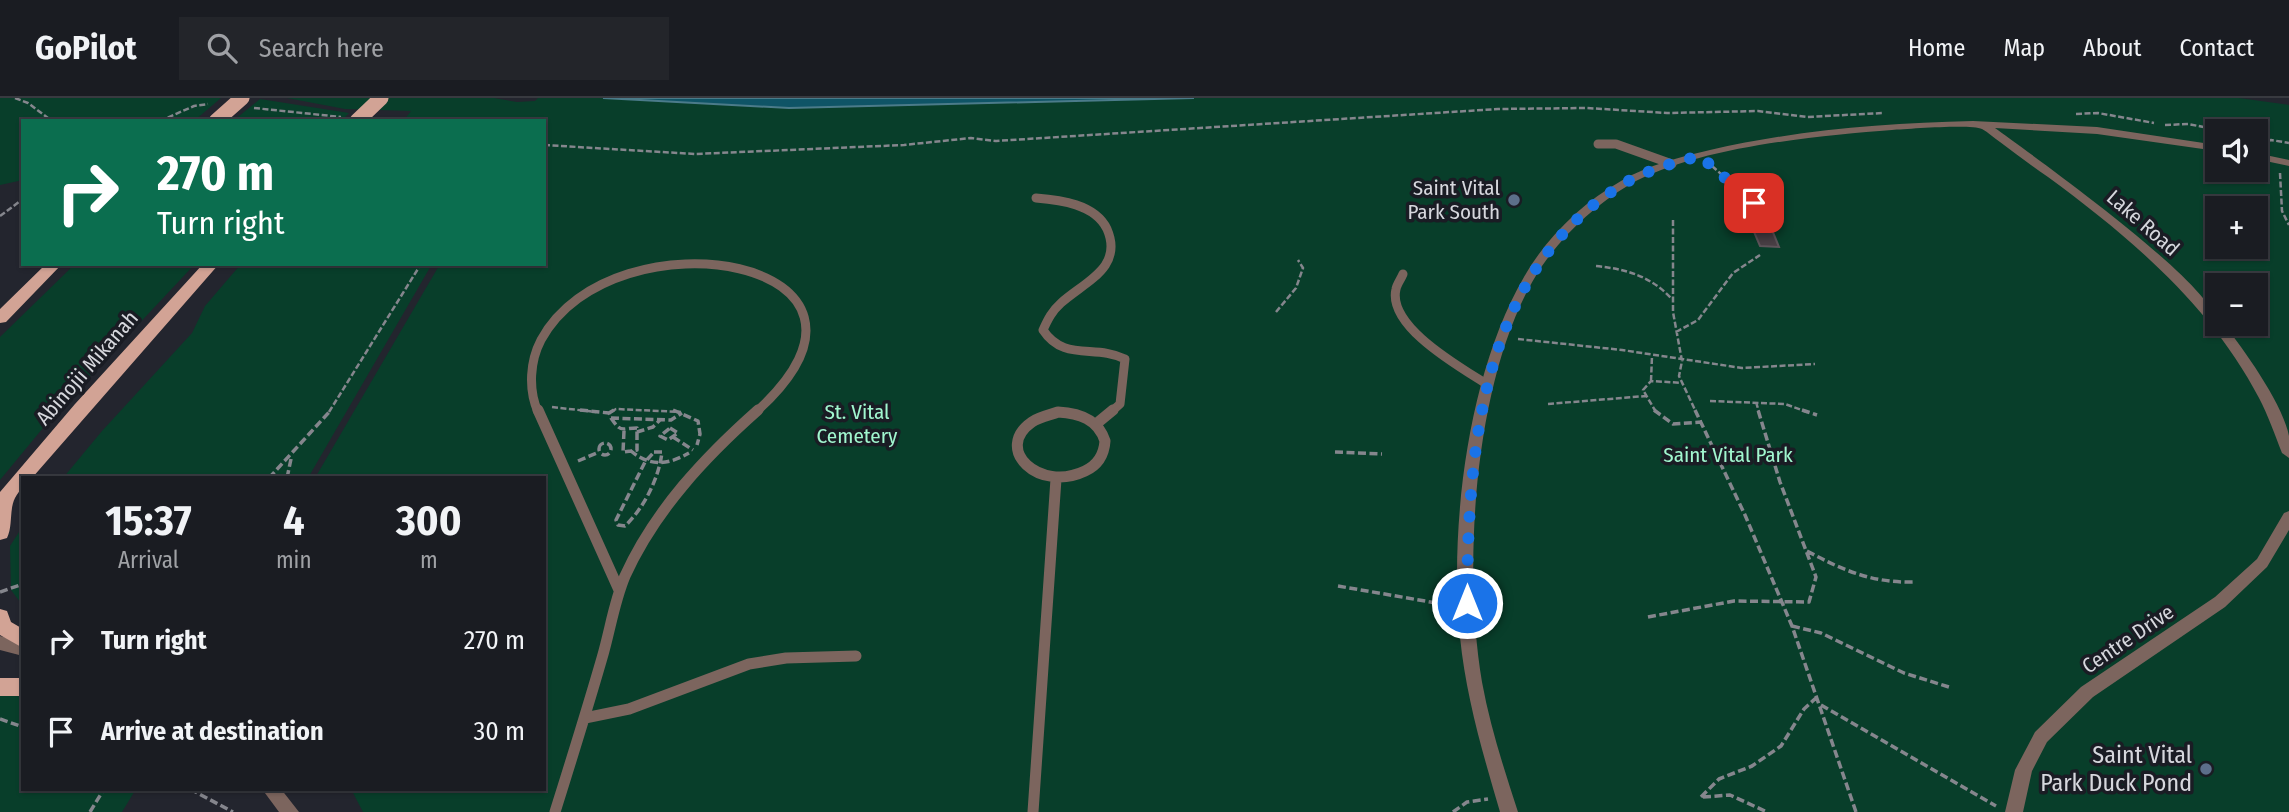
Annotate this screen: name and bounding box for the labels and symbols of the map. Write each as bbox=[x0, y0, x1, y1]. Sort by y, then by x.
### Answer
pin bbox=[1724, 173, 1784, 233]
place label: Saint Vital Park South bbox=[1407, 175, 1500, 225]
street label: Lake Road bbox=[2101, 184, 2185, 262]
marker: Saint Vital Park South bbox=[1506, 192, 1522, 208]
street label: Abinojii Mikanah bbox=[30, 306, 144, 430]
park label: St. Vital Cemetery bbox=[817, 399, 898, 449]
park label: Saint Vital Park bbox=[1663, 442, 1793, 468]
position arrow bbox=[1430, 566, 1504, 640]
street label: Centre Drive bbox=[2077, 599, 2179, 679]
place label: Saint Vital Park Duck Pond bbox=[2040, 741, 2192, 797]
marker: Saint Vital Park Duck Pond bbox=[2198, 761, 2214, 777]

